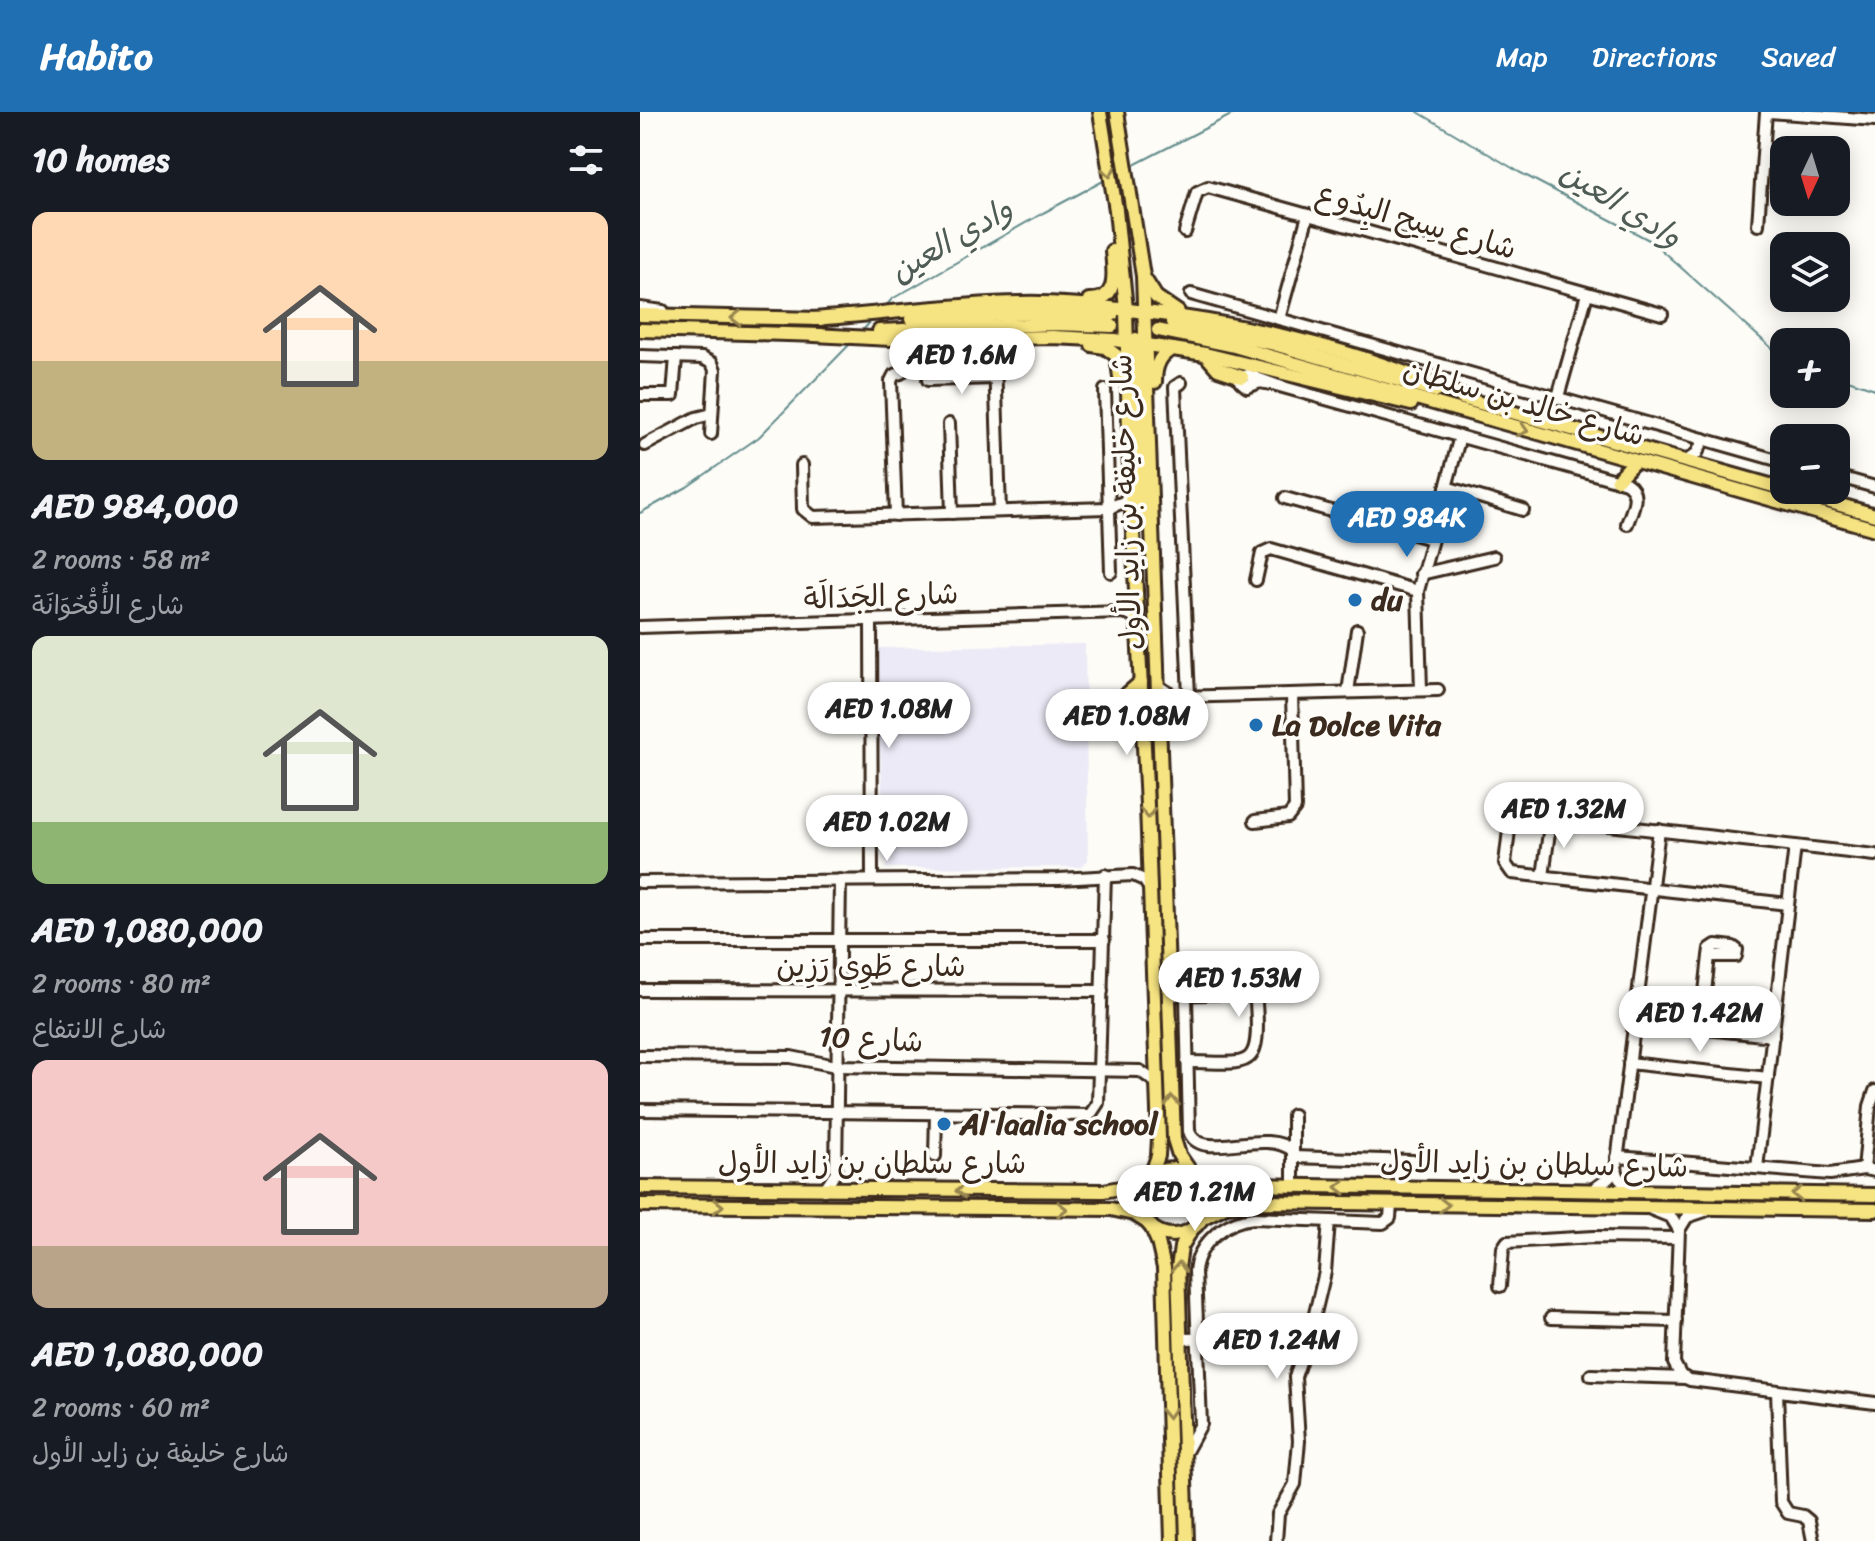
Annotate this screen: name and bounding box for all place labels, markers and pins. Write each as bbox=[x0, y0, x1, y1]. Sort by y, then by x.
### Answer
pin: AED 1.6M bbox=[879, 328, 1045, 396]
pin: AED 984K bbox=[1324, 491, 1490, 559]
place label: du bbox=[1371, 573, 1404, 627]
marker: du bbox=[1346, 591, 1364, 609]
pin: AED 1.08M bbox=[797, 682, 981, 750]
pin: AED 1.08M bbox=[1035, 689, 1219, 757]
place label: La Dolce Vita bbox=[1272, 698, 1442, 752]
marker: La Dolce Vita bbox=[1247, 716, 1265, 734]
pin: AED 1.32M bbox=[1472, 782, 1656, 850]
pin: AED 1.02M bbox=[795, 795, 979, 863]
pin: AED 1.53M bbox=[1147, 951, 1331, 1019]
pin: AED 1.42M bbox=[1608, 986, 1792, 1054]
place label: Al laalia school bbox=[958, 1097, 1159, 1151]
marker: Al laalia school bbox=[935, 1115, 953, 1133]
pin: AED 1.21M bbox=[1103, 1165, 1287, 1233]
pin: AED 1.24M bbox=[1185, 1313, 1369, 1381]

